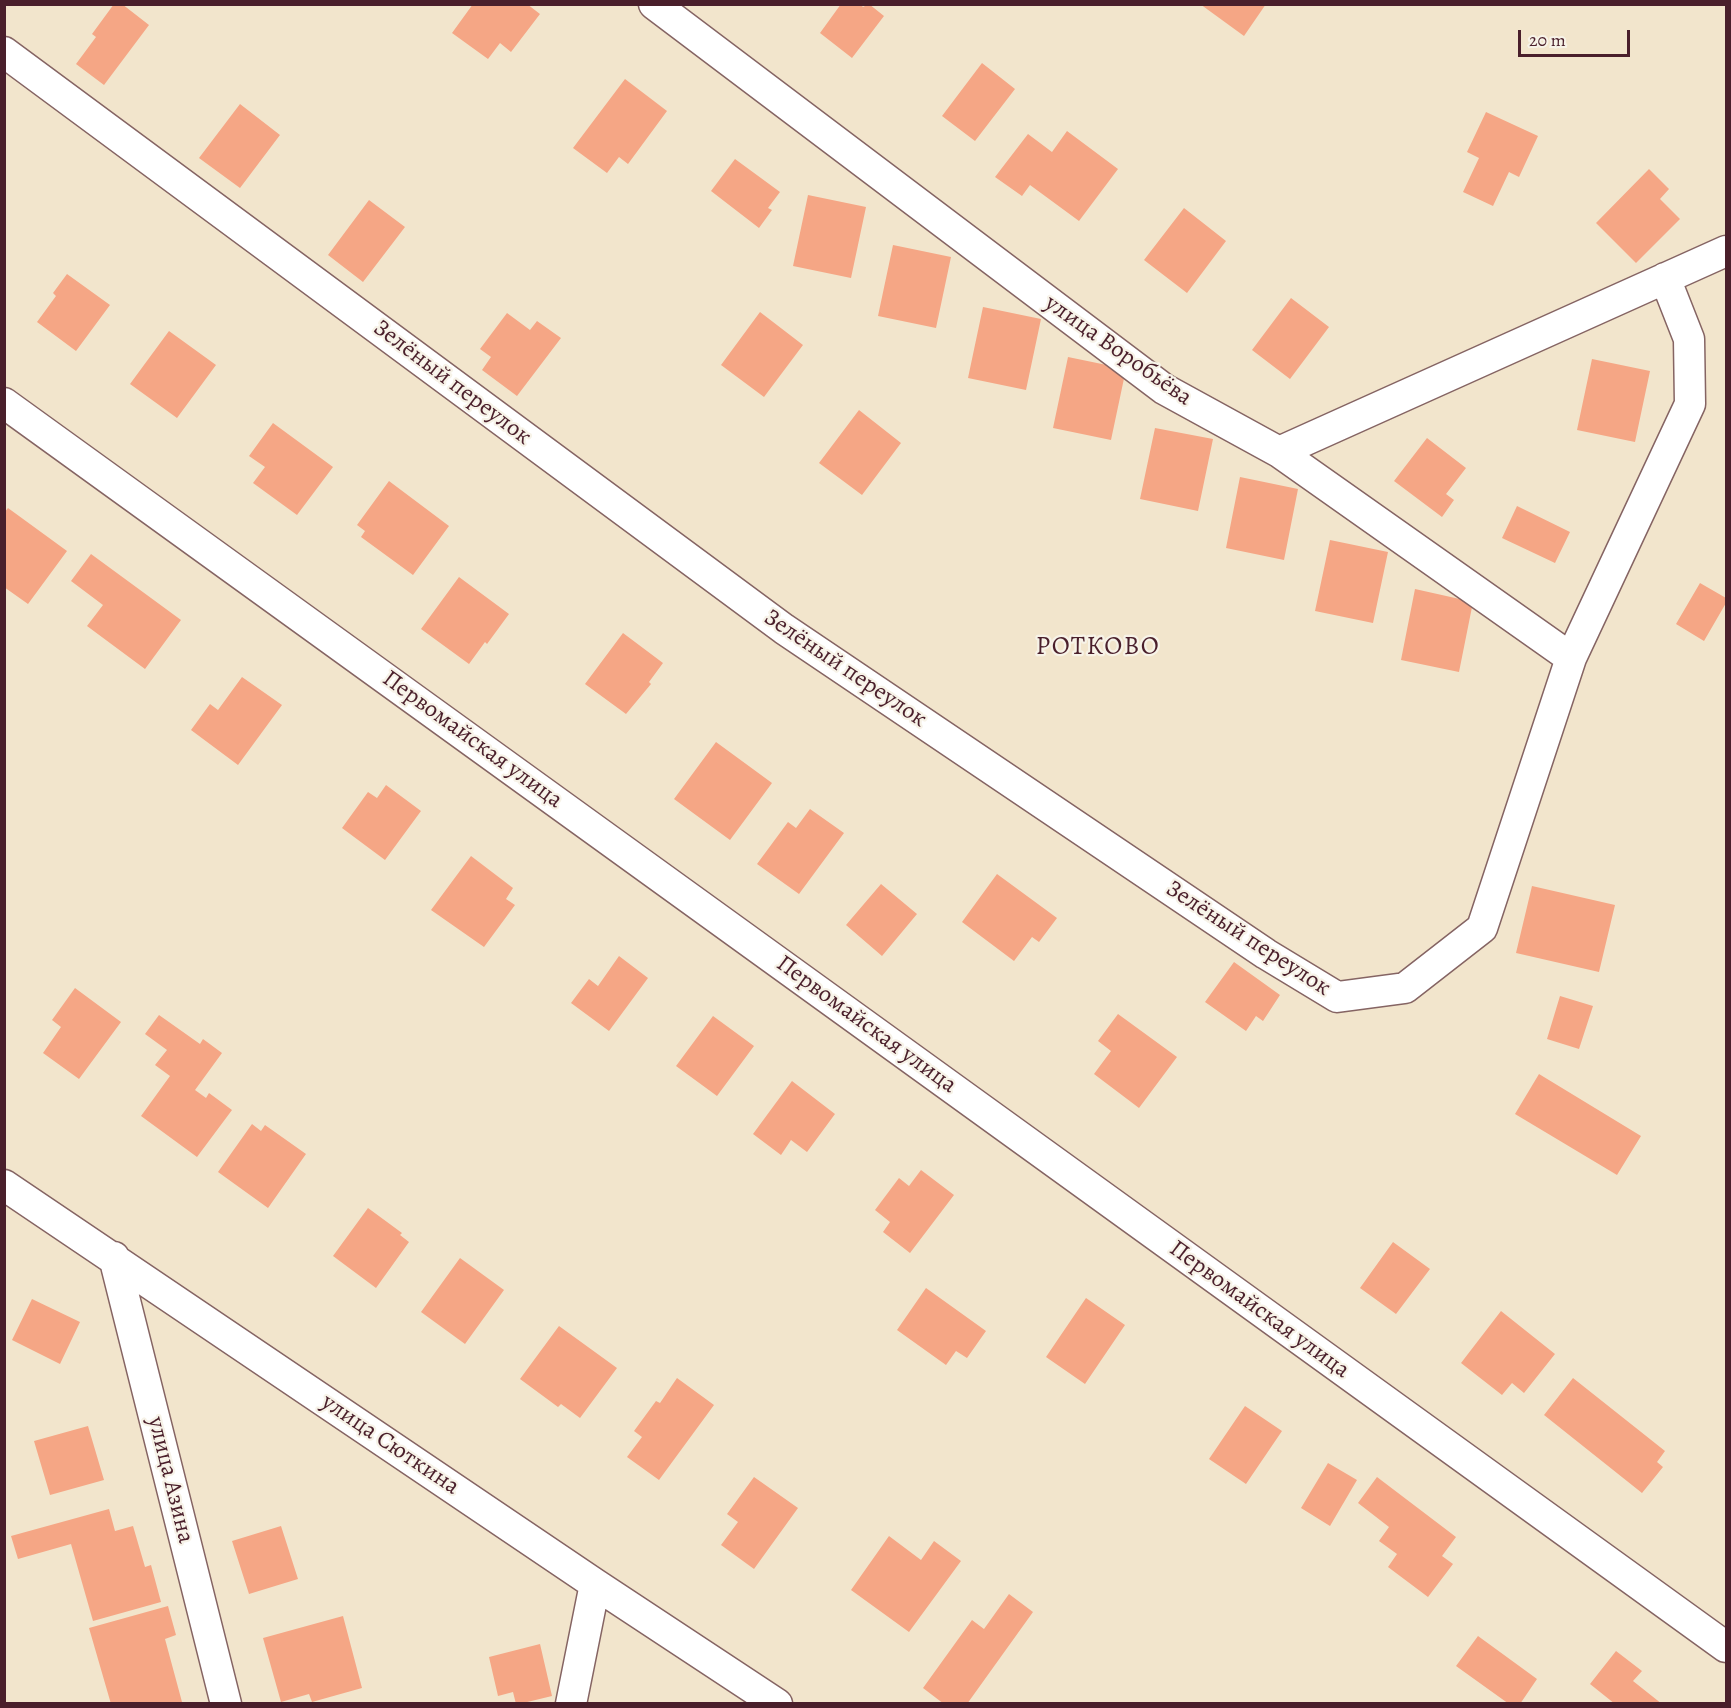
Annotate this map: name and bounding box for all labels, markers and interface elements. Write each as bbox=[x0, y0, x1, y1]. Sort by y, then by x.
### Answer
scale bar bbox=[1521, 18, 1634, 56]
text: 20 m bbox=[1529, 28, 1566, 52]
street label: улица Воробьёва bbox=[1039, 289, 1197, 413]
street label: Зелёный переулок bbox=[367, 314, 537, 452]
street label: Зелёный переулок bbox=[758, 604, 932, 734]
district label: РОТКОВО bbox=[1036, 632, 1160, 664]
street label: Первомайская улица bbox=[376, 665, 568, 815]
street label: Зелёный переулок bbox=[1160, 875, 1336, 1003]
street label: Первомайская улица bbox=[770, 950, 962, 1100]
street label: Первомайская улица bbox=[1163, 1235, 1355, 1385]
street label: улица Сюткина bbox=[315, 1388, 465, 1502]
street label: улица Азина bbox=[140, 1414, 200, 1546]

